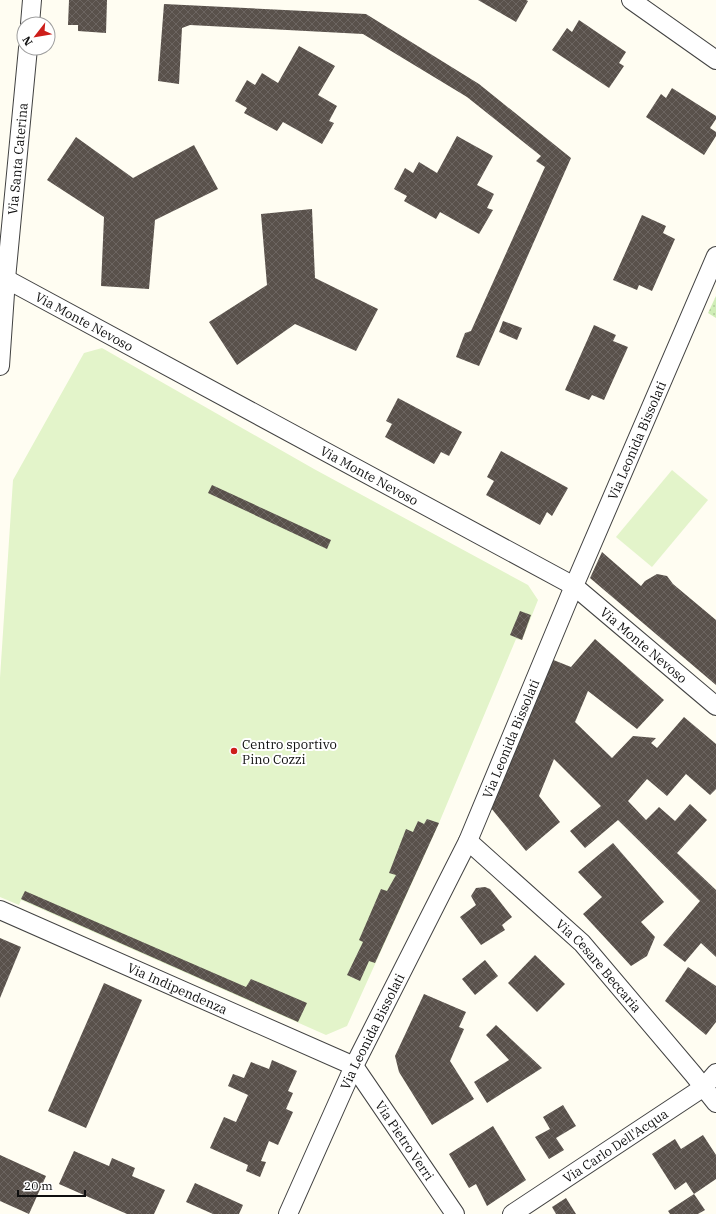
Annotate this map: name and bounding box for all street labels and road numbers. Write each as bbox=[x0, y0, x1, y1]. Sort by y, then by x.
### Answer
street label: Via Santa Caterina bbox=[4, 102, 32, 216]
street label: Via Monte Nevoso bbox=[32, 288, 136, 355]
street label: Via Leonida Bissolati bbox=[604, 379, 670, 502]
street label: Via Monte Nevoso bbox=[317, 442, 421, 509]
street label: Via Monte Nevoso bbox=[596, 604, 691, 687]
street label: Via Leonida Bissolati bbox=[479, 677, 543, 801]
street label: Via Cesare Beccaria bbox=[552, 916, 645, 1016]
street label: Via Indipendenza bbox=[125, 959, 230, 1018]
street label: Via Leonida Bissolati bbox=[337, 971, 408, 1092]
street label: Via Pietro Verri bbox=[371, 1098, 438, 1184]
street label: Via Carlo Dell'Acqua bbox=[560, 1105, 671, 1187]

